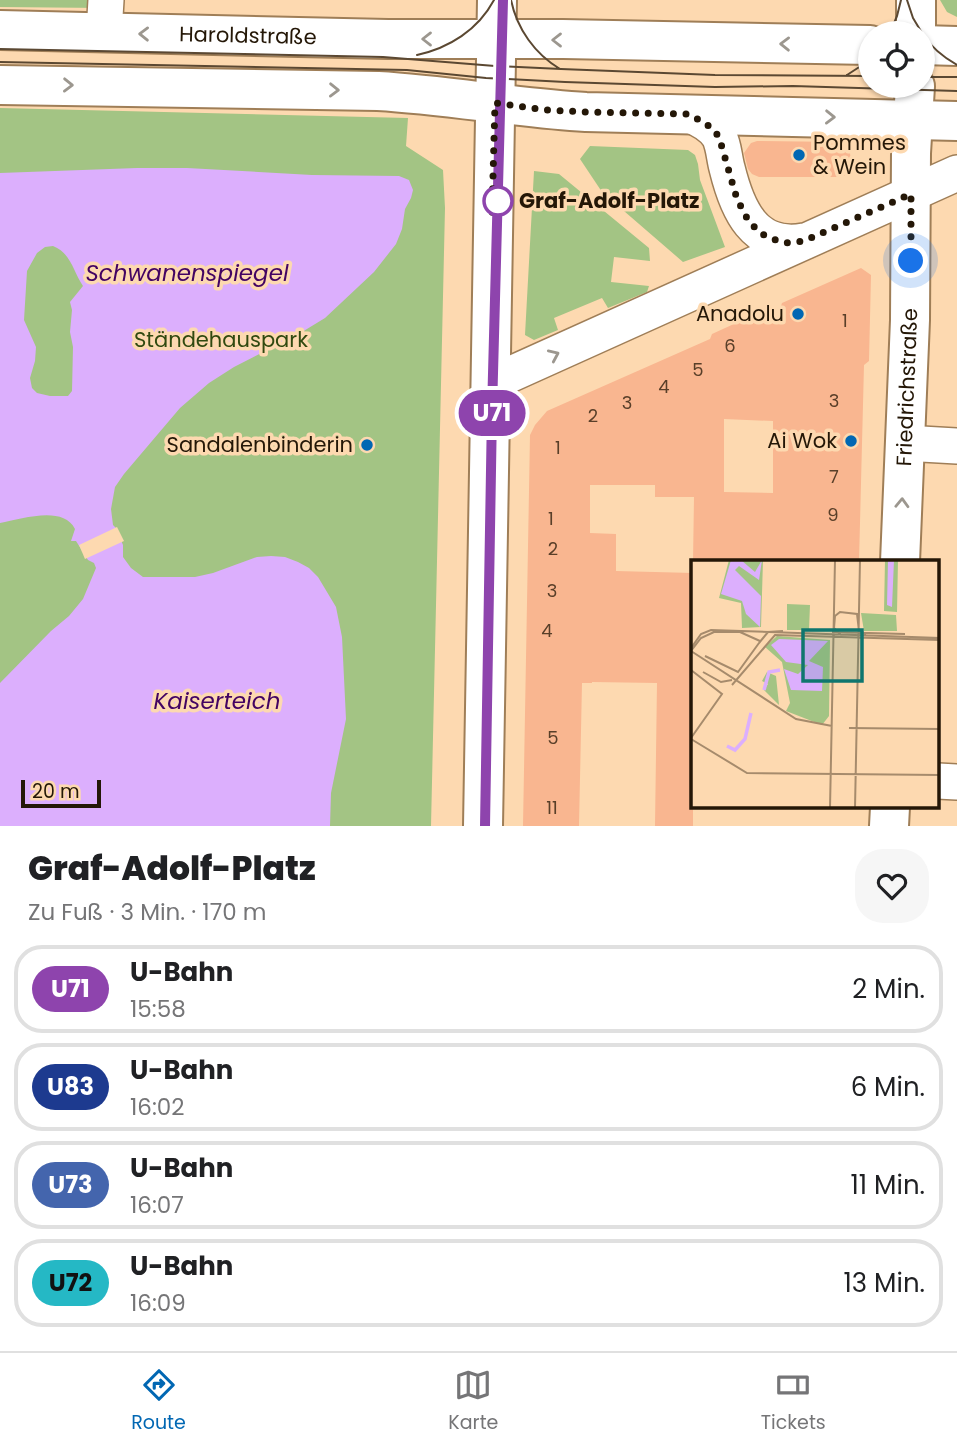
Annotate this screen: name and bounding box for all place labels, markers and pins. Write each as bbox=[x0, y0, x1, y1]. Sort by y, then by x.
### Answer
place label: Pommes & Wein bbox=[813, 128, 906, 181]
marker: Pommes & Wein bbox=[791, 147, 807, 163]
marker: Graf-Adolf-Platz bbox=[483, 186, 513, 216]
place label: Graf-Adolf-Platz bbox=[519, 186, 700, 215]
place label: Anadolu bbox=[696, 299, 784, 328]
marker: Anadolu bbox=[790, 306, 806, 322]
place label: Ai Wok bbox=[767, 426, 837, 455]
place label: Sandalenbinderin bbox=[167, 430, 353, 459]
marker: Ai Wok bbox=[843, 433, 859, 449]
marker: Sandalenbinderin bbox=[359, 437, 375, 453]

